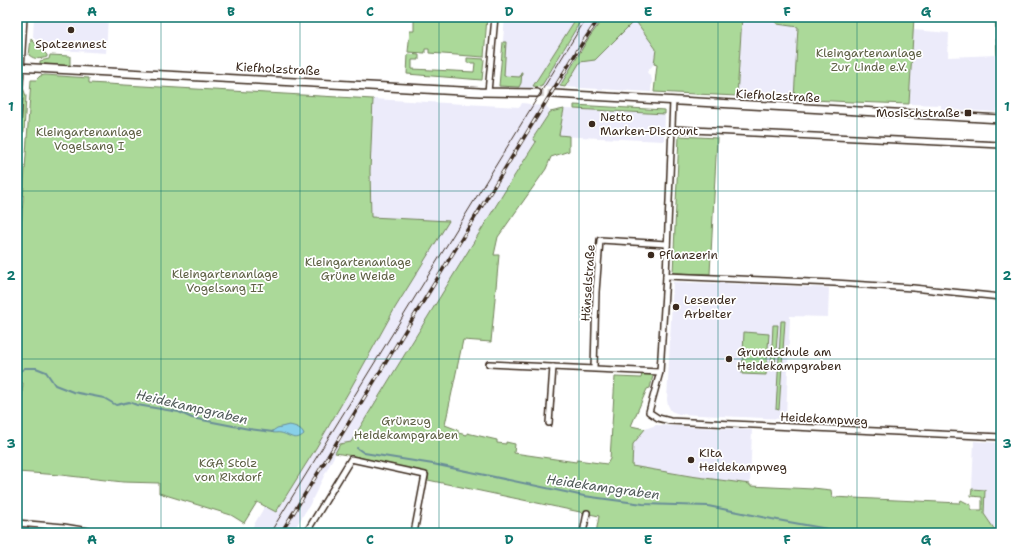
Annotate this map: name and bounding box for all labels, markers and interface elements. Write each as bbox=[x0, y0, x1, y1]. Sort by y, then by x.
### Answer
text: A bbox=[87, 3, 97, 20]
text: B bbox=[227, 3, 235, 20]
text: C bbox=[366, 3, 374, 20]
text: D bbox=[504, 3, 514, 20]
text: E bbox=[644, 3, 653, 20]
text: F bbox=[783, 3, 791, 20]
text: G bbox=[921, 3, 932, 20]
marker: Spatzennest bbox=[66, 25, 76, 35]
place label: Spatzennest bbox=[35, 36, 107, 52]
park label: Kleingartenanlage Zur Linde e.V. bbox=[816, 45, 923, 75]
street label: Kiefholzstraße bbox=[235, 59, 321, 79]
street label: Kiefholzstraße bbox=[735, 86, 821, 106]
text: 1 bbox=[8, 98, 14, 115]
text: 1 bbox=[1004, 98, 1010, 115]
place label: Mosischstraße bbox=[876, 105, 960, 121]
marker: Mosischstraße bbox=[963, 108, 973, 118]
place label: Netto Marken-Discount bbox=[600, 109, 698, 139]
marker: Netto Marken-Discount bbox=[587, 119, 597, 129]
park label: Kleingartenanlage Vogelsang I bbox=[36, 124, 143, 154]
street label: Hänselstraße bbox=[577, 244, 599, 322]
place label: Pflanzerin bbox=[659, 247, 718, 263]
marker: Pflanzerin bbox=[646, 250, 656, 260]
park label: Kleingartenanlage Grüne Weide bbox=[305, 254, 412, 284]
park label: Kleingartenanlage Vogelsang II bbox=[172, 266, 279, 296]
text: 2 bbox=[6, 267, 16, 284]
text: 2 bbox=[1002, 267, 1012, 284]
place label: Lesender Arbeiter bbox=[684, 292, 737, 322]
marker: Lesender Arbeiter bbox=[671, 302, 681, 312]
place label: Grundschule am Heidekampgraben bbox=[737, 344, 841, 374]
marker: Grundschule am Heidekampgraben bbox=[724, 354, 734, 364]
water label: Heidekampgraben bbox=[135, 386, 249, 428]
street label: Heidekampweg bbox=[780, 409, 868, 429]
park label: Grünzug Heidekampgraben bbox=[354, 413, 458, 443]
text: 3 bbox=[6, 435, 16, 452]
text: 3 bbox=[1002, 435, 1012, 452]
place label: Kita Heidekampweg bbox=[699, 445, 787, 475]
park label: KGA Stolz von Rixdorf bbox=[194, 455, 262, 485]
marker: Kita Heidekampweg bbox=[686, 455, 696, 465]
water label: Heidekampgraben bbox=[545, 471, 661, 503]
text: A bbox=[87, 531, 97, 548]
text: B bbox=[227, 531, 235, 548]
text: C bbox=[366, 531, 374, 548]
text: D bbox=[504, 531, 514, 548]
text: E bbox=[644, 531, 653, 548]
text: F bbox=[783, 531, 791, 548]
text: G bbox=[921, 531, 932, 548]

